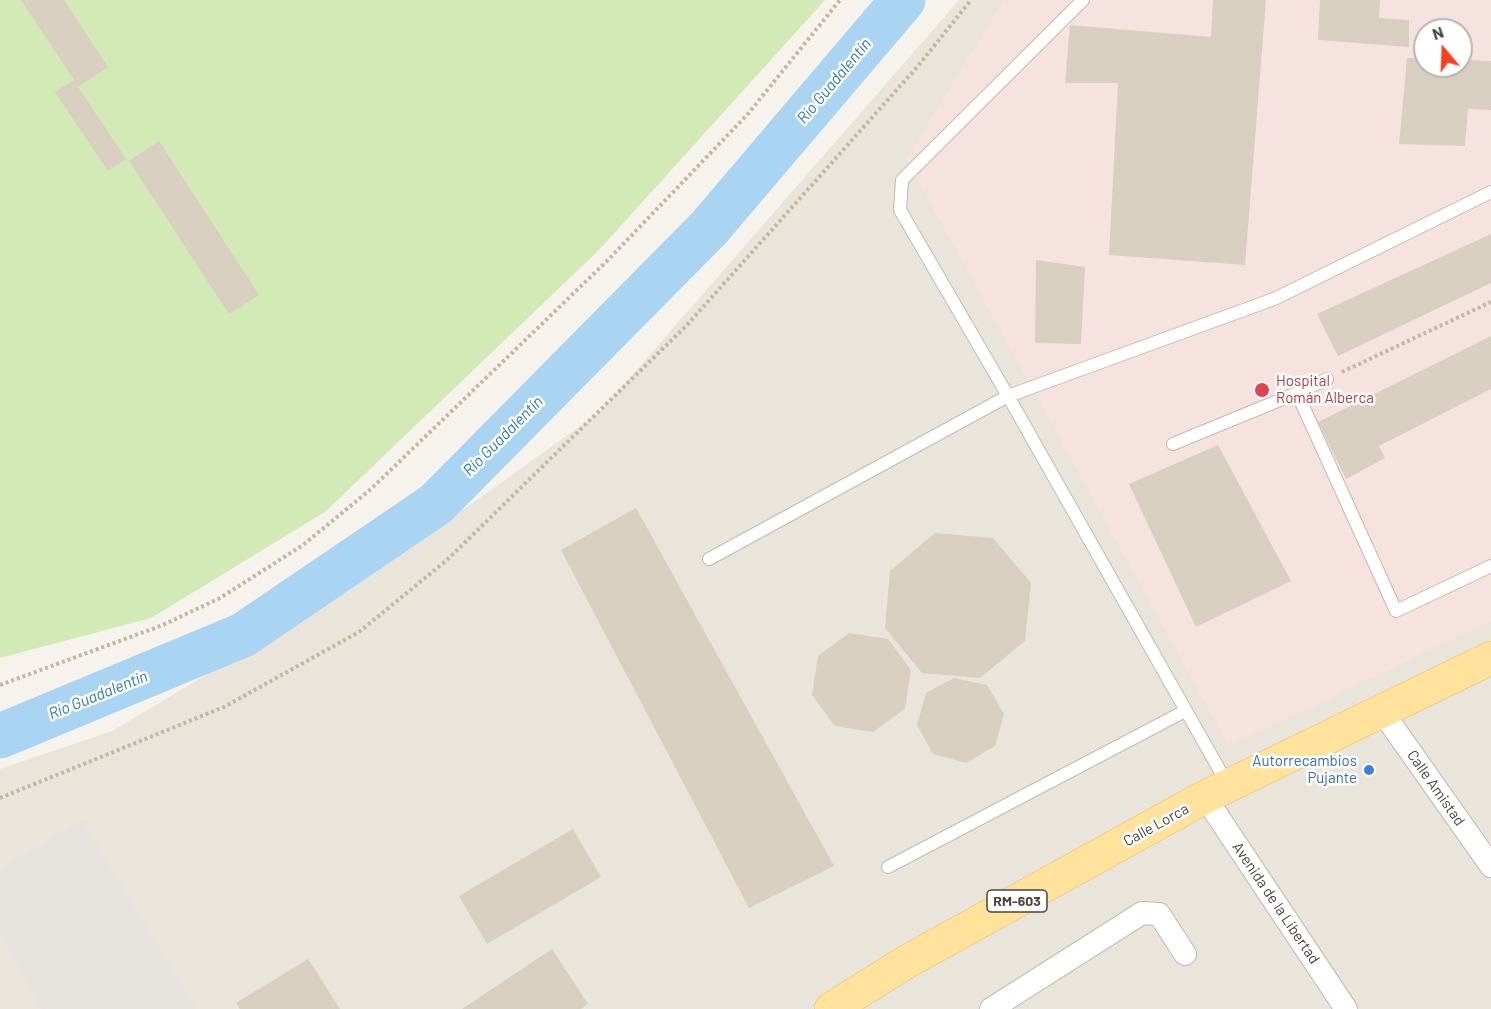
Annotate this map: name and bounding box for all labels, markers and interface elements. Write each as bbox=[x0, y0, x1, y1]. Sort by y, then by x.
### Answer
north arrow bbox=[1413, 18, 1473, 78]
text: N bbox=[1429, 22, 1446, 43]
water label: Río Guadalentín bbox=[793, 35, 875, 127]
place label: Hospital Román Alberca bbox=[1276, 372, 1374, 407]
marker: Hospital Román Alberca bbox=[1253, 381, 1271, 399]
water label: Río Guadalentín bbox=[459, 392, 547, 480]
water label: Río Guadalentín bbox=[46, 666, 150, 724]
street label: Calle Amistad bbox=[1403, 747, 1469, 829]
place label: Autorrecambios Pujante bbox=[1252, 752, 1357, 787]
marker: Autorrecambios Pujante bbox=[1362, 763, 1376, 777]
street label: Calle Lorca bbox=[1120, 800, 1192, 850]
street label: Avenida de la Libertad bbox=[1229, 839, 1323, 967]
road number: RM-603 bbox=[987, 890, 1047, 912]

